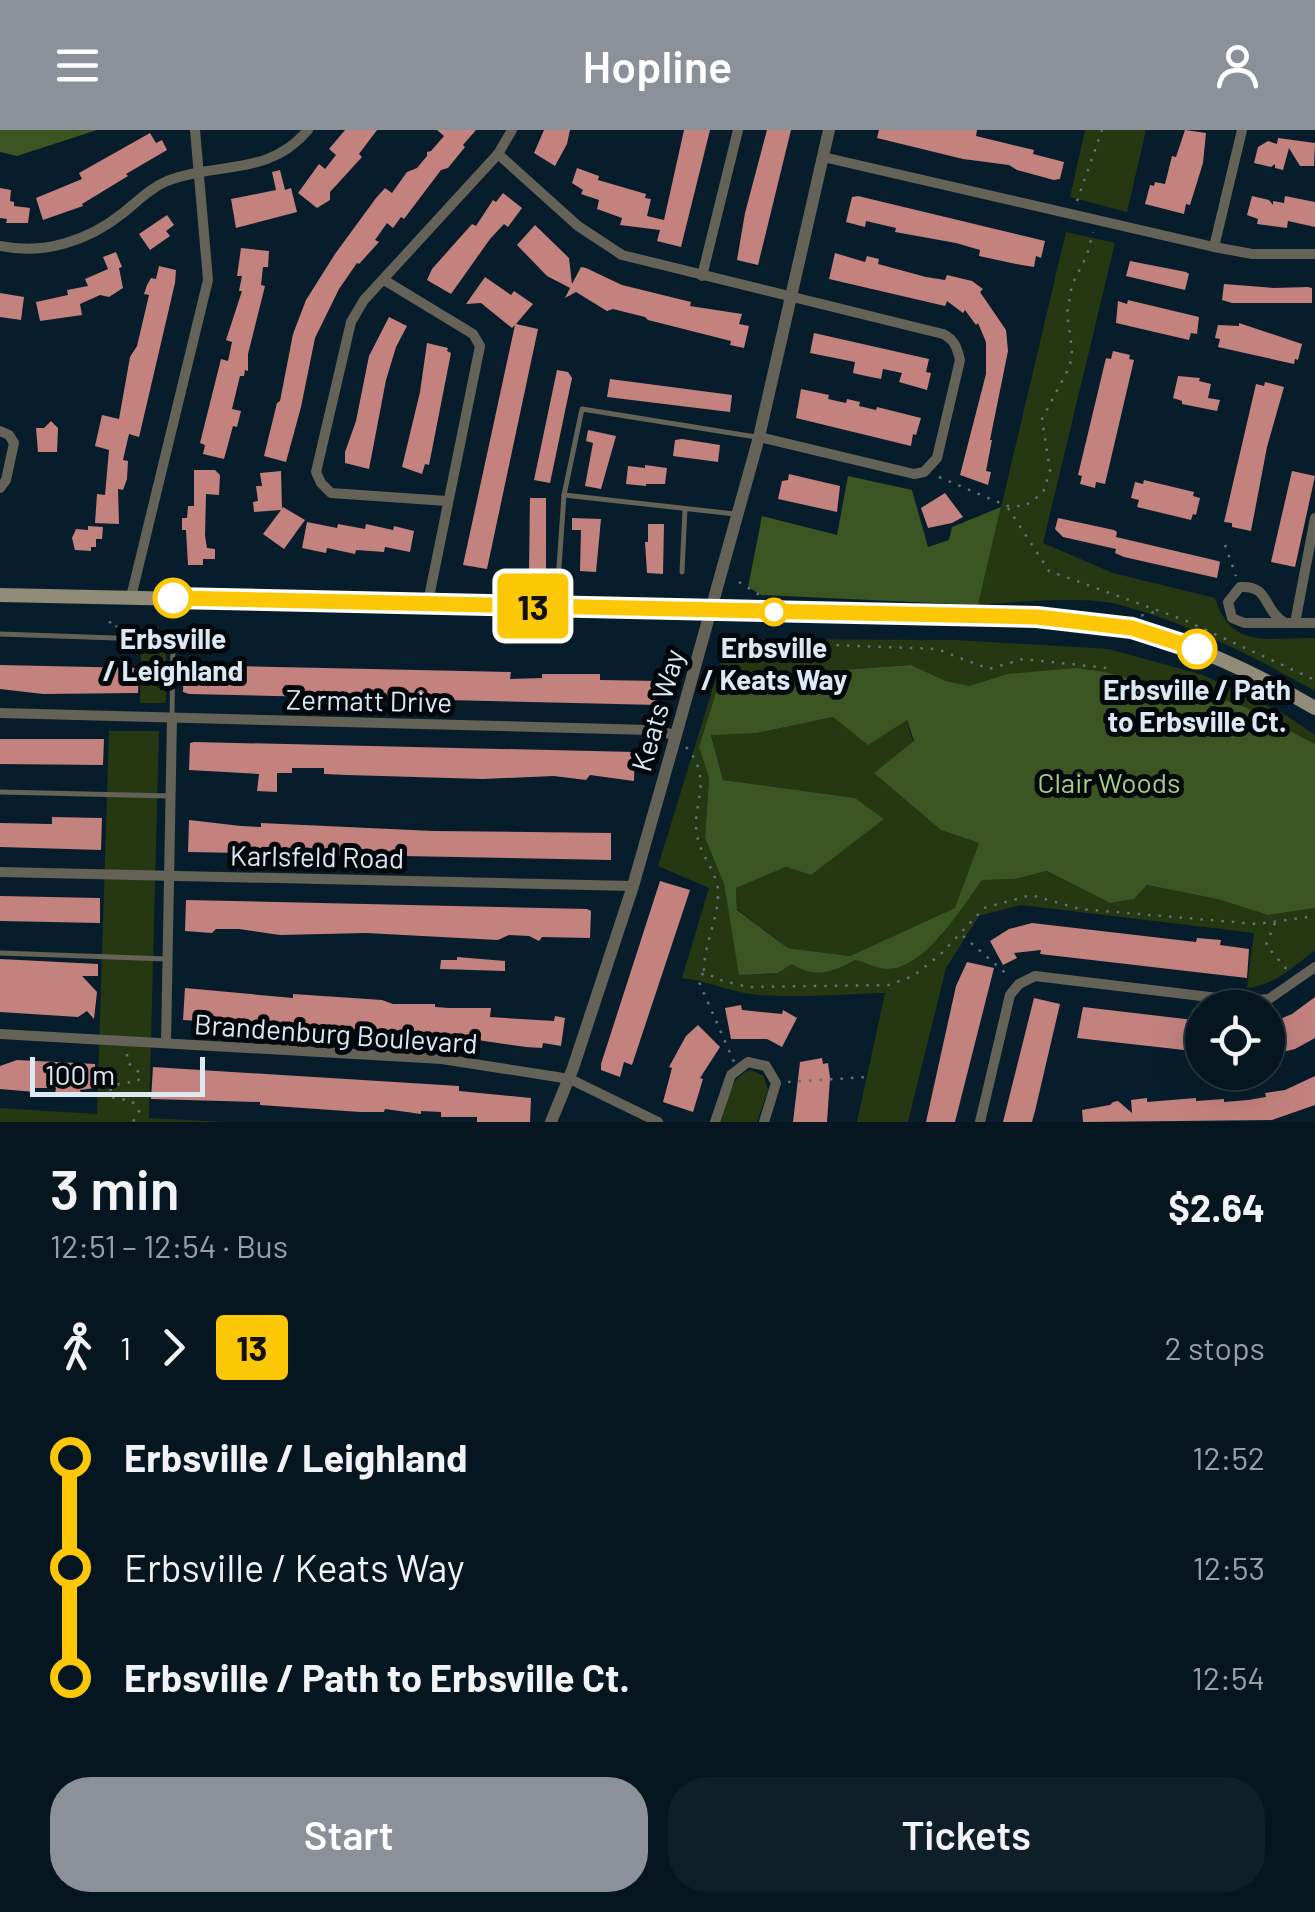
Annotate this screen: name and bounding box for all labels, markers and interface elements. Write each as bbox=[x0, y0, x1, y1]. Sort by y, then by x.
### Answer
icon: menu bbox=[50, 38, 105, 93]
text: Hopline bbox=[583, 38, 732, 92]
icon: person bbox=[1210, 38, 1265, 93]
line badge: 13 bbox=[488, 574, 578, 638]
marker: Erbsville / Leighland bbox=[154, 579, 192, 617]
text: 13 bbox=[517, 585, 549, 627]
marker: Erbsville / Keats Way bbox=[761, 599, 787, 625]
place label: Erbsville / Leighland bbox=[103, 621, 243, 687]
place label: Erbsville / Keats Way bbox=[701, 630, 847, 696]
marker: Erbsville / Path to Erbsville Ct. bbox=[1178, 630, 1216, 668]
street label: Keats Way bbox=[623, 645, 691, 775]
place label: Erbsville / Path to Erbsville Ct. bbox=[1103, 672, 1291, 738]
street label: Zermatt Drive bbox=[286, 682, 452, 718]
park label: Clair Woods bbox=[1037, 765, 1181, 799]
street label: Karlsfeld Road bbox=[230, 837, 404, 875]
map controls bbox=[1185, 990, 1285, 1090]
button: locate bbox=[1185, 990, 1285, 1090]
street label: Brandenburg Boulevard bbox=[193, 1006, 479, 1060]
scale bar bbox=[30, 1052, 205, 1096]
text: 100 m bbox=[45, 1057, 115, 1091]
text: 3 min bbox=[50, 1155, 180, 1221]
text: $2.64 bbox=[1168, 1184, 1265, 1230]
text: 12:51 – 12:54 · Bus bbox=[50, 1226, 288, 1264]
icon: walk bbox=[50, 1320, 105, 1375]
icon: forward bbox=[146, 1320, 201, 1375]
text: 13 bbox=[236, 1326, 268, 1368]
text: 1 bbox=[120, 1328, 131, 1366]
text: 2 stops bbox=[1164, 1328, 1265, 1366]
text: Erbsville / Leighland bbox=[124, 1434, 467, 1480]
text: 12:52 bbox=[1192, 1438, 1265, 1476]
text: Erbsville / Keats Way bbox=[124, 1544, 464, 1590]
text: 12:53 bbox=[1193, 1548, 1265, 1586]
text: Erbsville / Path to Erbsville Ct. bbox=[124, 1654, 630, 1700]
text: 12:54 bbox=[1192, 1658, 1265, 1696]
button: Start bbox=[50, 1777, 648, 1892]
button: Tickets bbox=[668, 1777, 1265, 1892]

